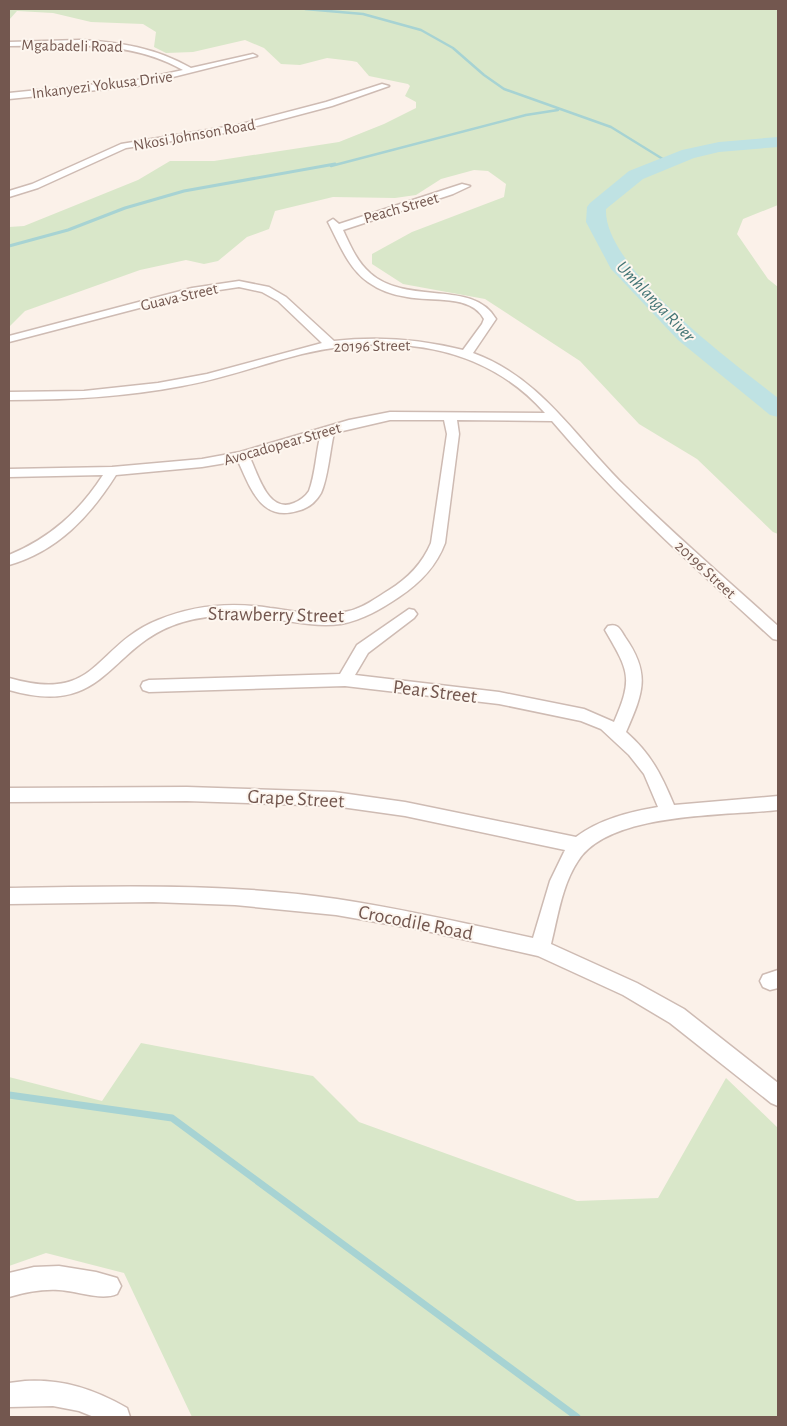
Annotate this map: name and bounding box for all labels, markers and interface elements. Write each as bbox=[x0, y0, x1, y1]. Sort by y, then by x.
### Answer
street label: Mgabadeli Road bbox=[21, 37, 123, 55]
street label: Inkanyezi Yokusa Drive bbox=[31, 68, 173, 103]
street label: Nkosi Johnson Road bbox=[132, 116, 256, 154]
street label: Peach Street bbox=[362, 190, 441, 226]
water label: Umhlanga River bbox=[613, 258, 699, 346]
street label: Guava Street bbox=[139, 280, 219, 314]
street label: 20196 Street bbox=[334, 337, 410, 355]
street label: Avocadopear Street bbox=[222, 420, 343, 468]
street label: 20196 Street bbox=[672, 538, 739, 602]
street label: Strawberry Street bbox=[208, 604, 345, 626]
street label: Pear Street bbox=[392, 677, 479, 707]
street label: Grape Street bbox=[247, 786, 345, 812]
street label: Crocodile Road bbox=[357, 902, 475, 944]

